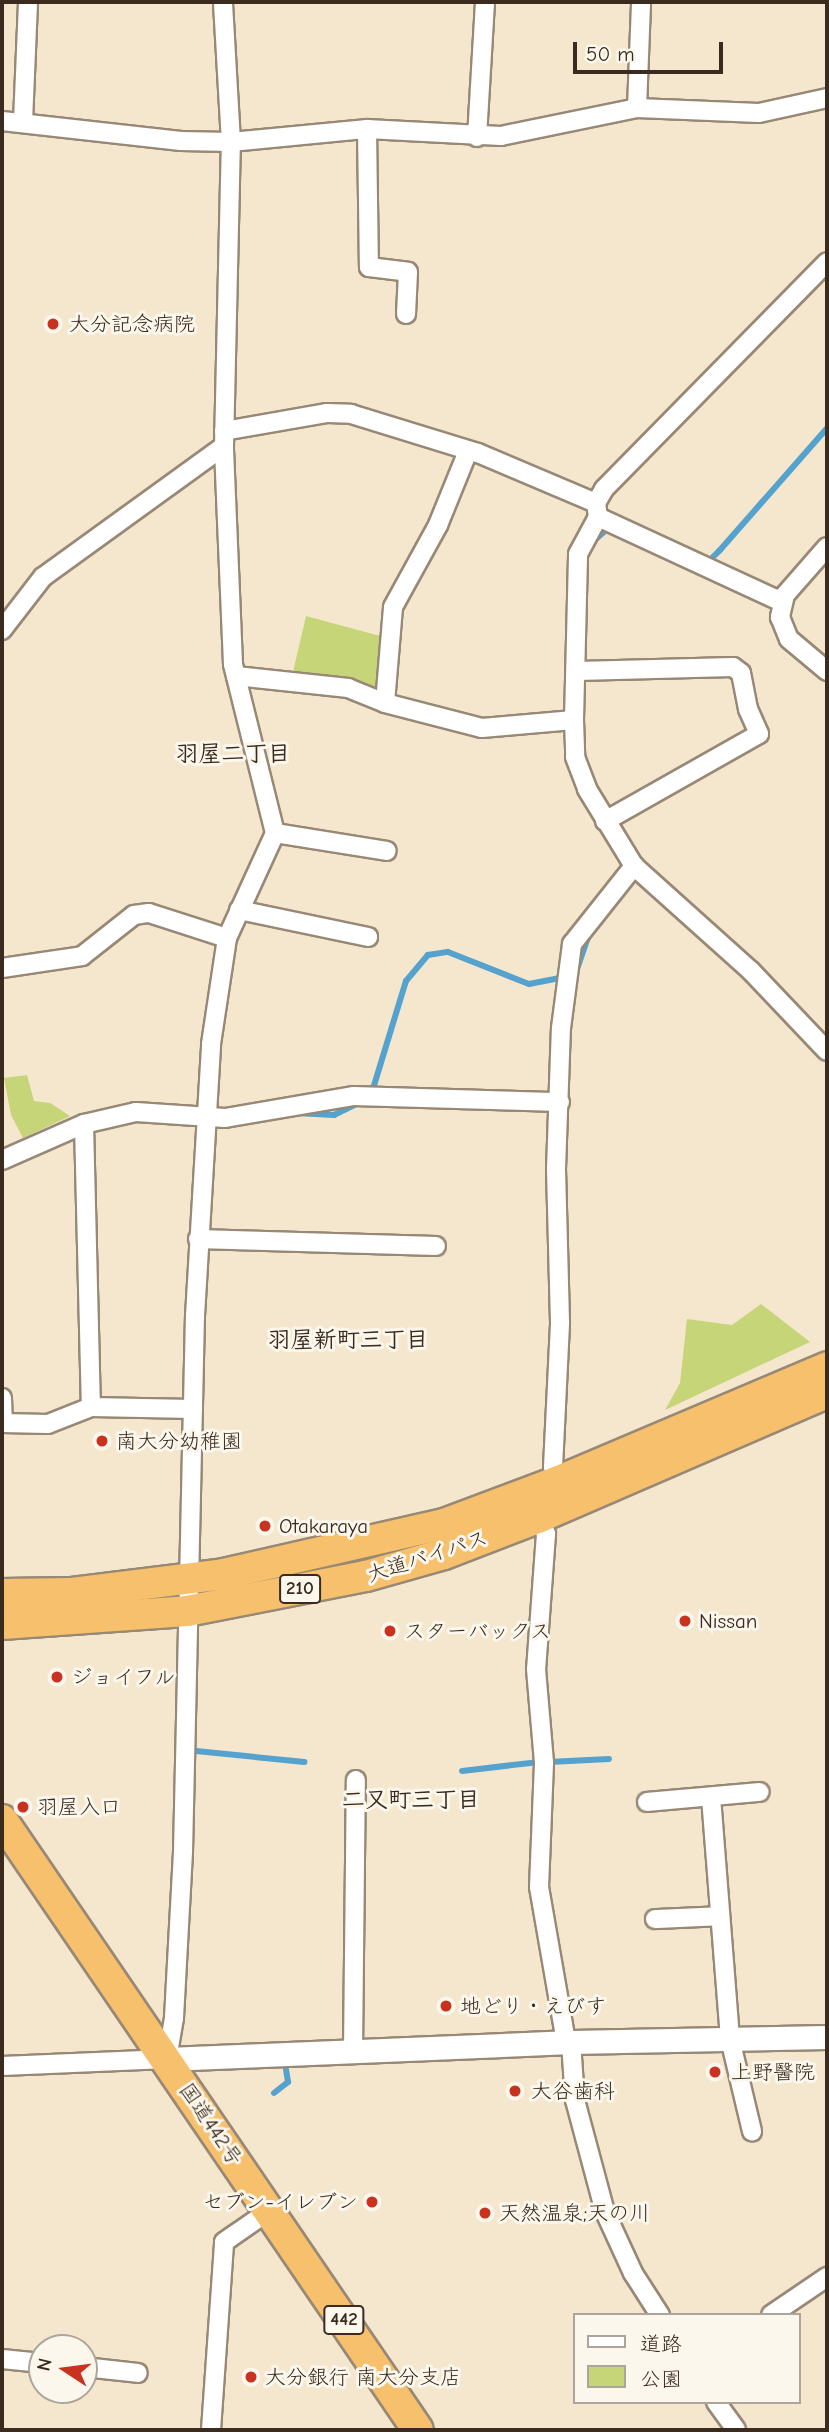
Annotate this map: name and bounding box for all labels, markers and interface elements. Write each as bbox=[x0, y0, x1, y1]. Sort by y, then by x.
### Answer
scale bar bbox=[577, 28, 728, 72]
text: 50 m bbox=[586, 42, 635, 66]
place label: 大分記念病院 bbox=[69, 311, 195, 337]
marker: 大分記念病院 bbox=[43, 314, 63, 334]
district label: 羽屋二丁目 bbox=[176, 740, 290, 768]
district label: 羽屋新町三丁目 bbox=[268, 1326, 428, 1354]
place label: 南大分幼稚園 bbox=[116, 1428, 242, 1454]
marker: 南大分幼稚園 bbox=[94, 1433, 110, 1449]
place label: Otakaraya bbox=[279, 1513, 368, 1539]
marker: Otakaraya bbox=[257, 1518, 273, 1534]
street label: 大道バイパス bbox=[363, 1525, 491, 1587]
road number: 210 bbox=[279, 1574, 321, 1604]
place label: Nissan bbox=[699, 1608, 757, 1634]
marker: Nissan bbox=[677, 1613, 693, 1629]
place label: スターバックス bbox=[404, 1618, 551, 1644]
marker: スターバックス bbox=[382, 1623, 398, 1639]
place label: ジョイフル bbox=[71, 1664, 176, 1690]
marker: ジョイフル bbox=[49, 1669, 65, 1685]
district label: 二又町三丁目 bbox=[342, 1786, 480, 1814]
place label: 羽屋入口 bbox=[37, 1794, 121, 1820]
marker: 羽屋入口 bbox=[15, 1799, 31, 1815]
place label: 地どり・えびす bbox=[460, 1993, 607, 2019]
marker: 地どり・えびす bbox=[438, 1998, 454, 2014]
place label: 上野醫院 bbox=[731, 2059, 815, 2085]
marker: 上野醫院 bbox=[705, 2062, 725, 2082]
street label: 国道442号 bbox=[174, 2078, 248, 2170]
place label: 大谷歯科 bbox=[531, 2078, 615, 2104]
marker: 大谷歯科 bbox=[505, 2081, 525, 2101]
place label: セブン-イレブン bbox=[203, 2189, 358, 2215]
marker: セブン-イレブン bbox=[364, 2194, 380, 2210]
place label: 天然温泉;天の川 bbox=[499, 2200, 650, 2226]
marker: 天然温泉;天の川 bbox=[477, 2205, 493, 2221]
road number: 442 bbox=[323, 2304, 365, 2336]
legend bbox=[574, 2313, 801, 2404]
text: 道路 bbox=[640, 2332, 682, 2356]
north arrow bbox=[28, 2334, 98, 2404]
text: N bbox=[32, 2356, 57, 2373]
place label: 大分銀行 南大分支店 bbox=[265, 2364, 461, 2390]
text: 公園 bbox=[640, 2367, 682, 2391]
marker: 大分銀行 南大分支店 bbox=[243, 2369, 259, 2385]

